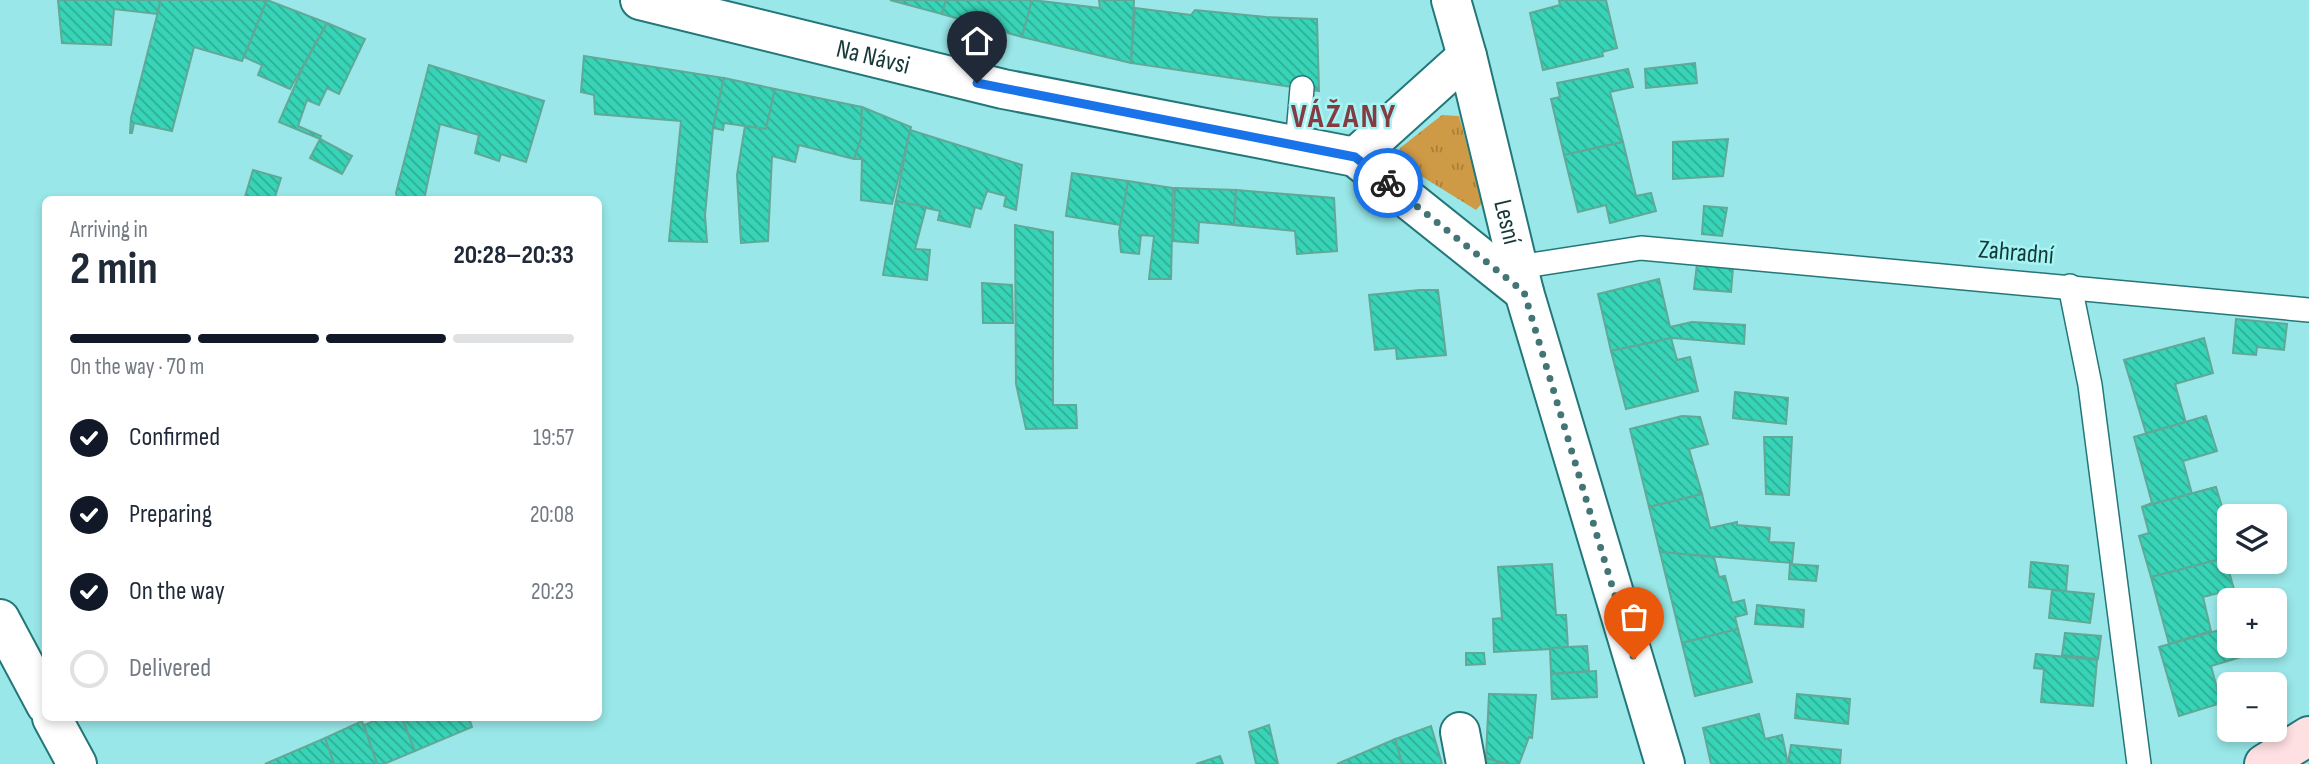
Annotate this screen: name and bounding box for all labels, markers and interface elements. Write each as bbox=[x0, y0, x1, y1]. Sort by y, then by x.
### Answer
pin bbox=[947, 11, 1007, 83]
icon: home bbox=[958, 22, 996, 60]
street label: Na Návsi bbox=[833, 33, 913, 81]
district label: VÁŽANY bbox=[1291, 97, 1397, 137]
courier bbox=[1353, 148, 1423, 218]
icon: bike bbox=[1369, 164, 1407, 202]
street label: Lesní bbox=[1487, 196, 1527, 248]
text: Arriving in bbox=[70, 216, 148, 244]
street label: Zahradní bbox=[1977, 234, 2055, 272]
text: 20:28–20:33 bbox=[453, 240, 574, 271]
text: 2 min bbox=[70, 242, 158, 297]
text: On the way · 70 m bbox=[70, 353, 204, 381]
icon: check bbox=[70, 419, 108, 457]
text: Confirmed bbox=[129, 422, 220, 453]
text: 19:57 bbox=[533, 424, 574, 452]
icon: check bbox=[70, 496, 108, 534]
text: Preparing bbox=[129, 499, 212, 530]
text: 20:08 bbox=[530, 501, 574, 529]
map controls bbox=[2217, 504, 2287, 742]
button: layers bbox=[2217, 504, 2287, 574]
icon: check bbox=[70, 573, 108, 611]
text: On the way bbox=[129, 576, 225, 607]
text: 20:23 bbox=[531, 578, 574, 606]
pin bbox=[1604, 587, 1664, 659]
button: + bbox=[2217, 588, 2287, 658]
icon: bag bbox=[1615, 598, 1653, 636]
text: Delivered bbox=[129, 653, 211, 684]
button: − bbox=[2217, 672, 2287, 742]

